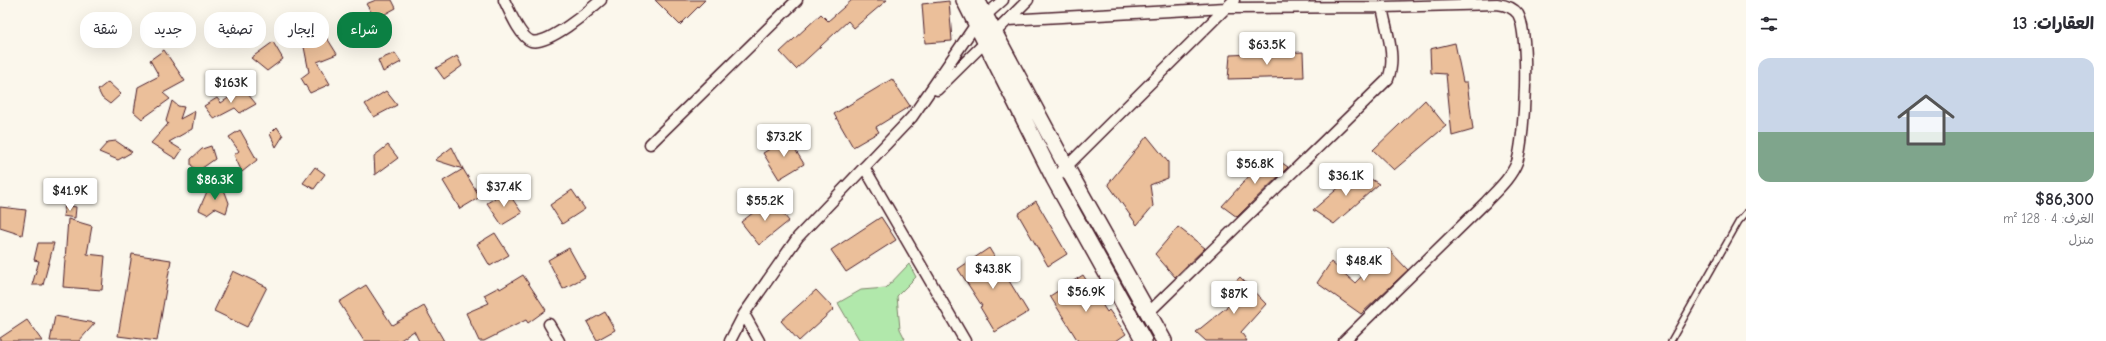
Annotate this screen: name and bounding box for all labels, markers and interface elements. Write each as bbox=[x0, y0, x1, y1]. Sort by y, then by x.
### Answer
chip: شقة bbox=[80, 12, 132, 48]
chip: جديد bbox=[140, 12, 196, 48]
chip: تصفية bbox=[204, 12, 266, 48]
chip: إيجار bbox=[274, 12, 329, 48]
chip: شراء bbox=[337, 12, 392, 48]
icon: filters bbox=[1758, 13, 1780, 35]
text: العقارات: 13 bbox=[2012, 14, 2094, 33]
pin: $63.5K bbox=[1234, 32, 1300, 66]
text: $63.5K bbox=[1248, 37, 1286, 52]
pin: $163K bbox=[203, 70, 259, 104]
text: $163K bbox=[214, 75, 248, 90]
icon: home bbox=[1890, 84, 1962, 156]
pin: $73.2K bbox=[751, 124, 817, 158]
text: $73.2K bbox=[766, 129, 802, 144]
pin: $56.8K bbox=[1222, 151, 1288, 185]
text: $56.8K bbox=[1236, 156, 1274, 171]
pin: $36.1K bbox=[1313, 163, 1379, 197]
pin: $86.3K bbox=[182, 167, 248, 201]
text: $36.1K bbox=[1328, 168, 1364, 183]
text: $86.3K bbox=[196, 172, 234, 187]
pin: $37.4K bbox=[471, 174, 537, 208]
pin: $41.9K bbox=[37, 178, 103, 212]
text: $37.4K bbox=[486, 179, 522, 194]
text: $41.9K bbox=[52, 183, 88, 198]
pin: $55.2K bbox=[732, 188, 798, 222]
text: $86,300 bbox=[2035, 190, 2094, 209]
text: $55.2K bbox=[746, 193, 784, 208]
text: الغرف: 4 · 128 m² bbox=[2003, 211, 2094, 226]
text: منزل bbox=[2068, 232, 2094, 247]
pin: $48.4K bbox=[1331, 248, 1397, 282]
text: $48.4K bbox=[1346, 253, 1382, 268]
pin: $43.8K bbox=[960, 256, 1026, 290]
text: $43.8K bbox=[975, 261, 1011, 276]
pin: $56.9K bbox=[1053, 279, 1119, 313]
pin: $87K bbox=[1210, 281, 1258, 315]
text: $56.9K bbox=[1067, 284, 1105, 299]
text: $87K bbox=[1220, 286, 1248, 301]

